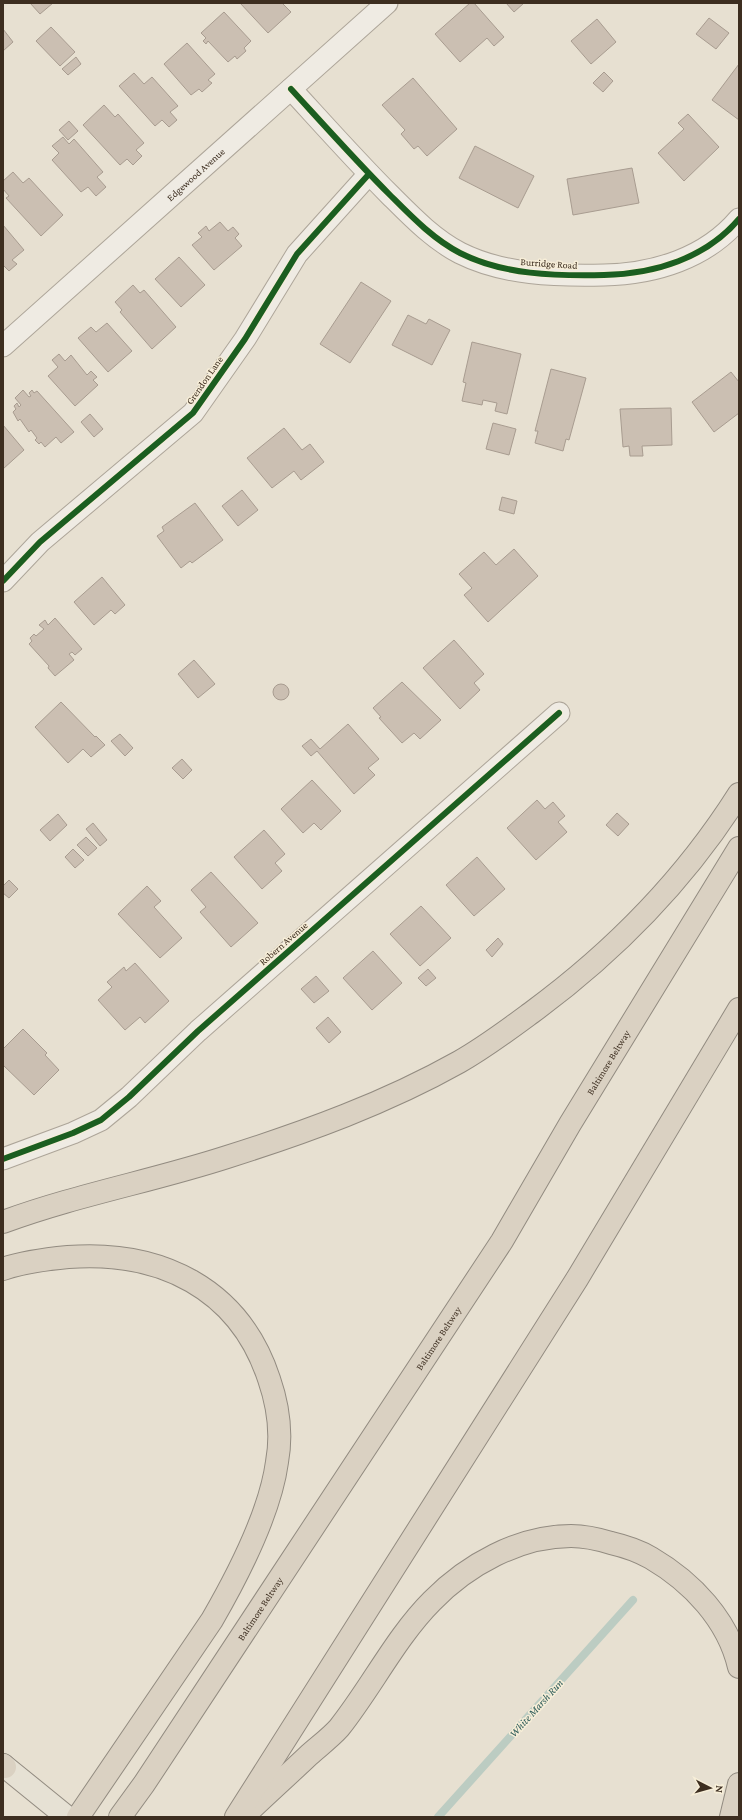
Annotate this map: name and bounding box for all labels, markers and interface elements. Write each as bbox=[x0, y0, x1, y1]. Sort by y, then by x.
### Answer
street label: Edgewood Avenue bbox=[165, 145, 227, 203]
street label: Burridge Road bbox=[520, 256, 579, 271]
street label: Grendon Lane bbox=[184, 354, 225, 406]
street label: Robern Avenue bbox=[257, 919, 310, 967]
street label: Baltimore Beltway bbox=[584, 1028, 632, 1097]
street label: Baltimore Beltway bbox=[414, 1304, 464, 1372]
street label: Baltimore Beltway bbox=[235, 1575, 285, 1643]
water label: White Marsh Run bbox=[507, 1676, 565, 1739]
north arrow bbox=[690, 1768, 730, 1808]
text: N bbox=[714, 1785, 726, 1794]

